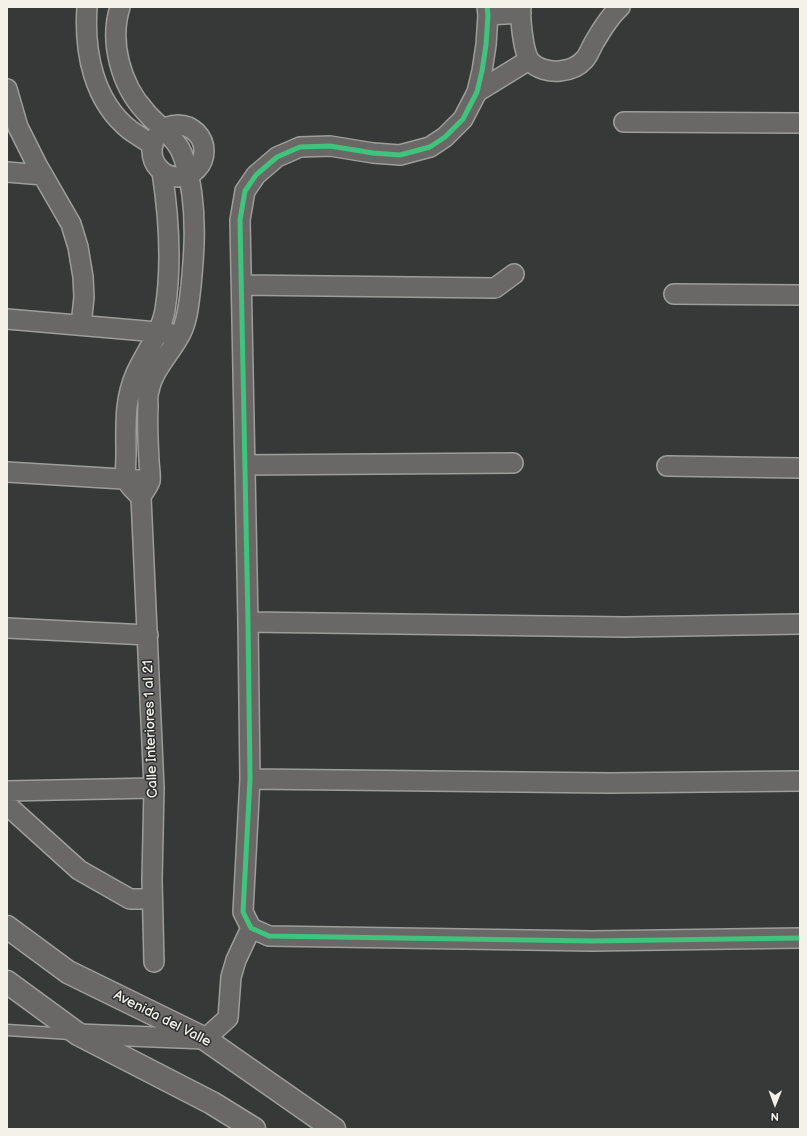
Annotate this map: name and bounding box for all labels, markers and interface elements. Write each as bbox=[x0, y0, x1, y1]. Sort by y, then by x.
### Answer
street label: Calle Interiores 1 al 21 bbox=[140, 660, 162, 798]
street label: Avenida del Valle bbox=[110, 987, 214, 1051]
north arrow bbox=[755, 1084, 795, 1124]
text: N bbox=[771, 1110, 779, 1123]

